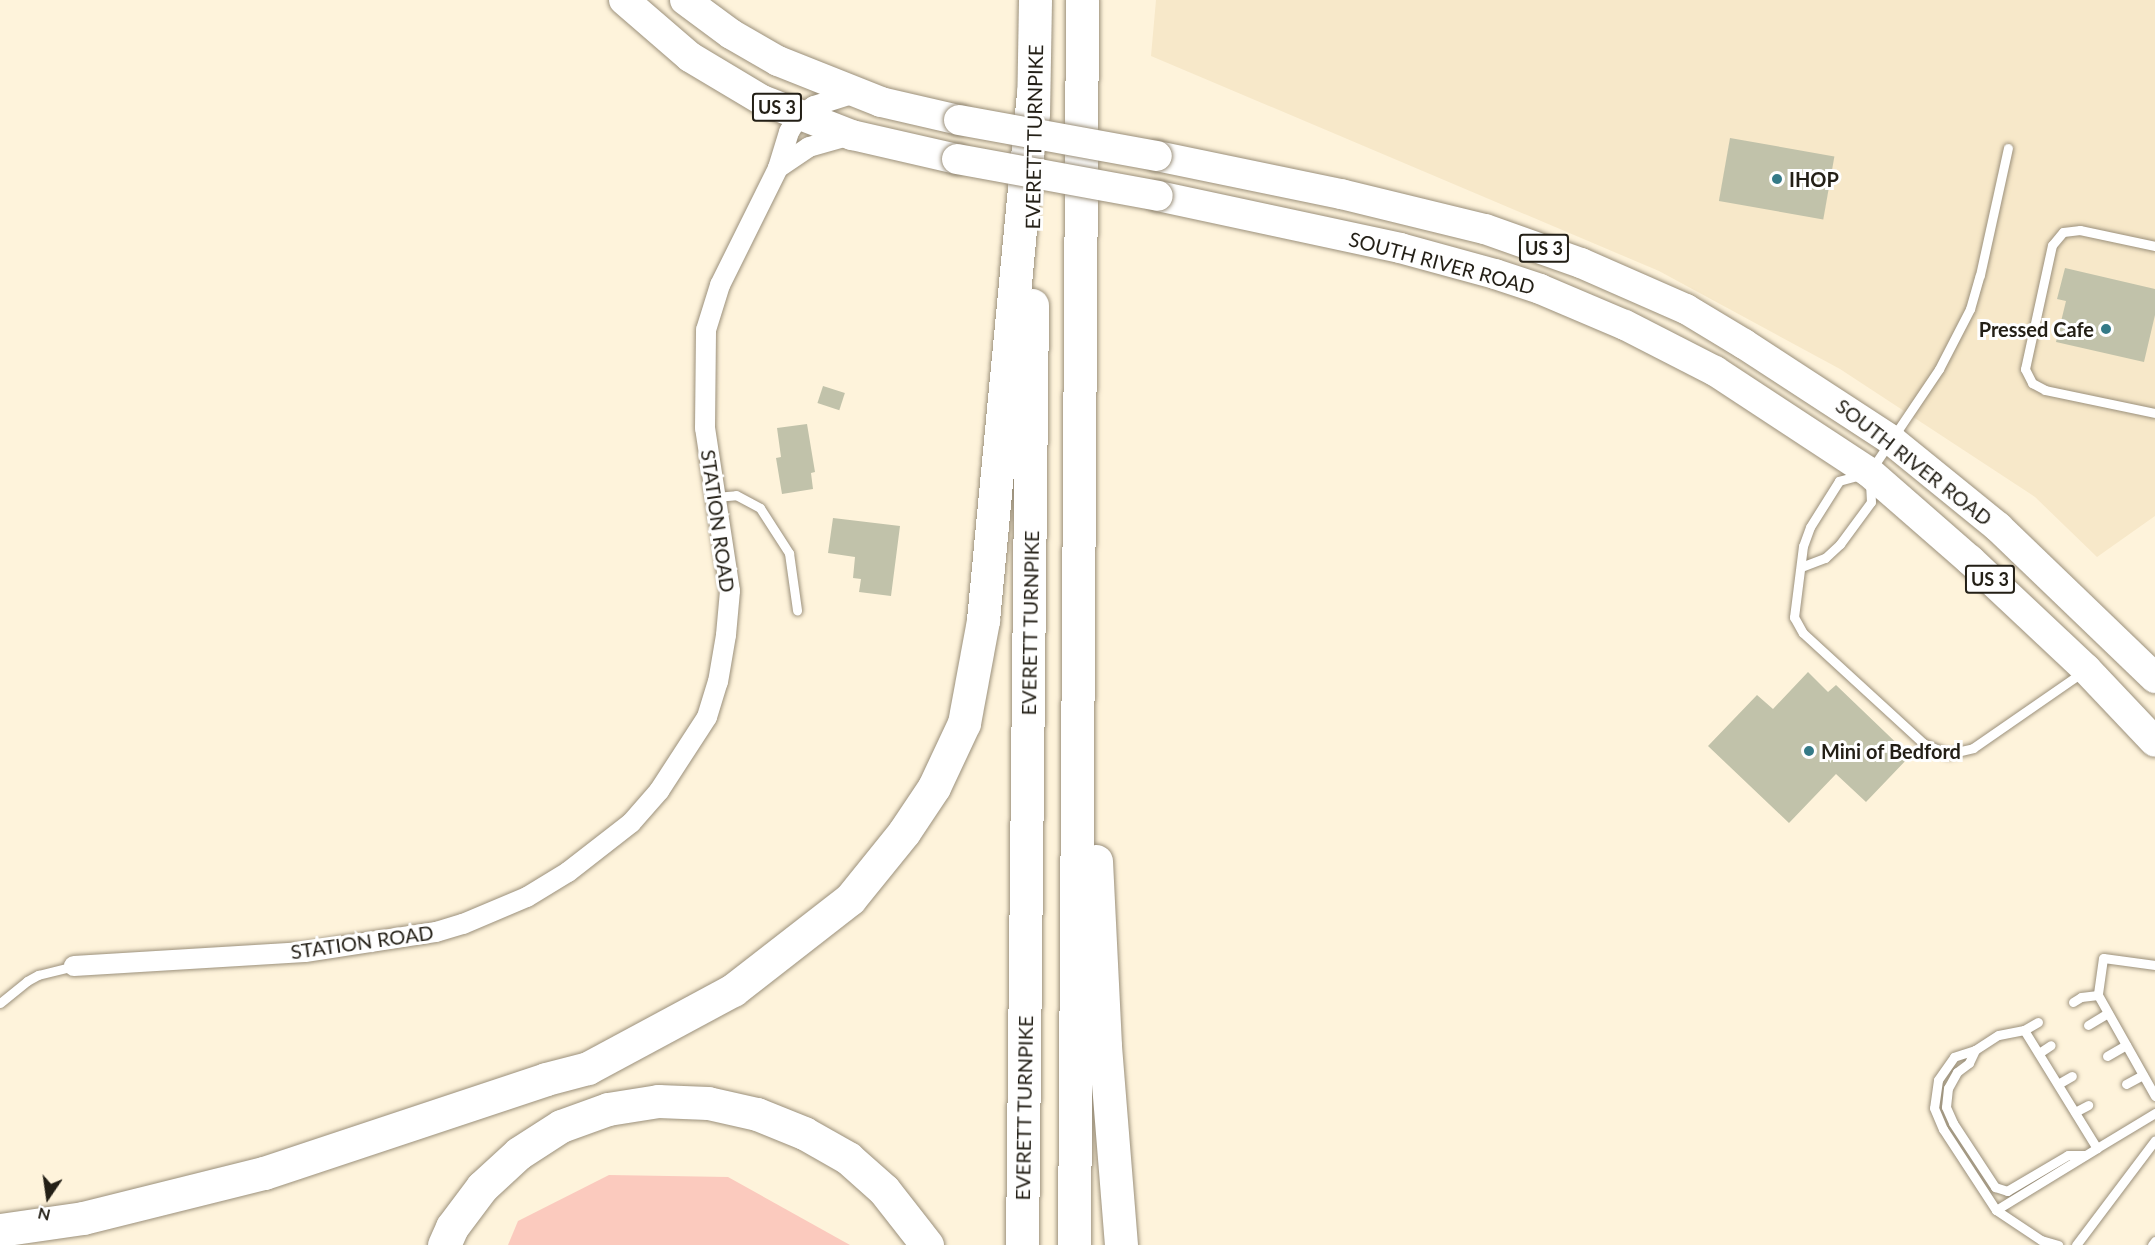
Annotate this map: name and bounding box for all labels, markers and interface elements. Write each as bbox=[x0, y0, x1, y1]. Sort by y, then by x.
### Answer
street label: EVERETT TURNPIKE bbox=[1020, 44, 1048, 230]
road number: US 3 bbox=[752, 92, 802, 122]
place label: IHOP bbox=[1789, 167, 1839, 191]
marker: IHOP bbox=[1770, 172, 1784, 186]
street label: SOUTH RIVER ROAD bbox=[1346, 227, 1538, 299]
road number: US 3 bbox=[1518, 233, 1570, 263]
place label: Pressed Cafe bbox=[1979, 317, 2094, 341]
marker: Pressed Cafe bbox=[2099, 322, 2113, 336]
street label: SOUTH RIVER ROAD bbox=[1831, 394, 1997, 530]
street label: STATION ROAD bbox=[696, 448, 740, 594]
street label: EVERETT TURNPIKE bbox=[1016, 530, 1044, 716]
road number: US 3 bbox=[1964, 564, 2016, 594]
place label: Mini of Bedford bbox=[1821, 739, 1961, 763]
marker: Mini of Bedford bbox=[1802, 744, 1816, 758]
street label: STATION ROAD bbox=[289, 920, 435, 964]
street label: EVERETT TURNPIKE bbox=[1010, 1015, 1038, 1201]
north arrow bbox=[18, 1167, 78, 1227]
text: N bbox=[36, 1204, 52, 1226]

